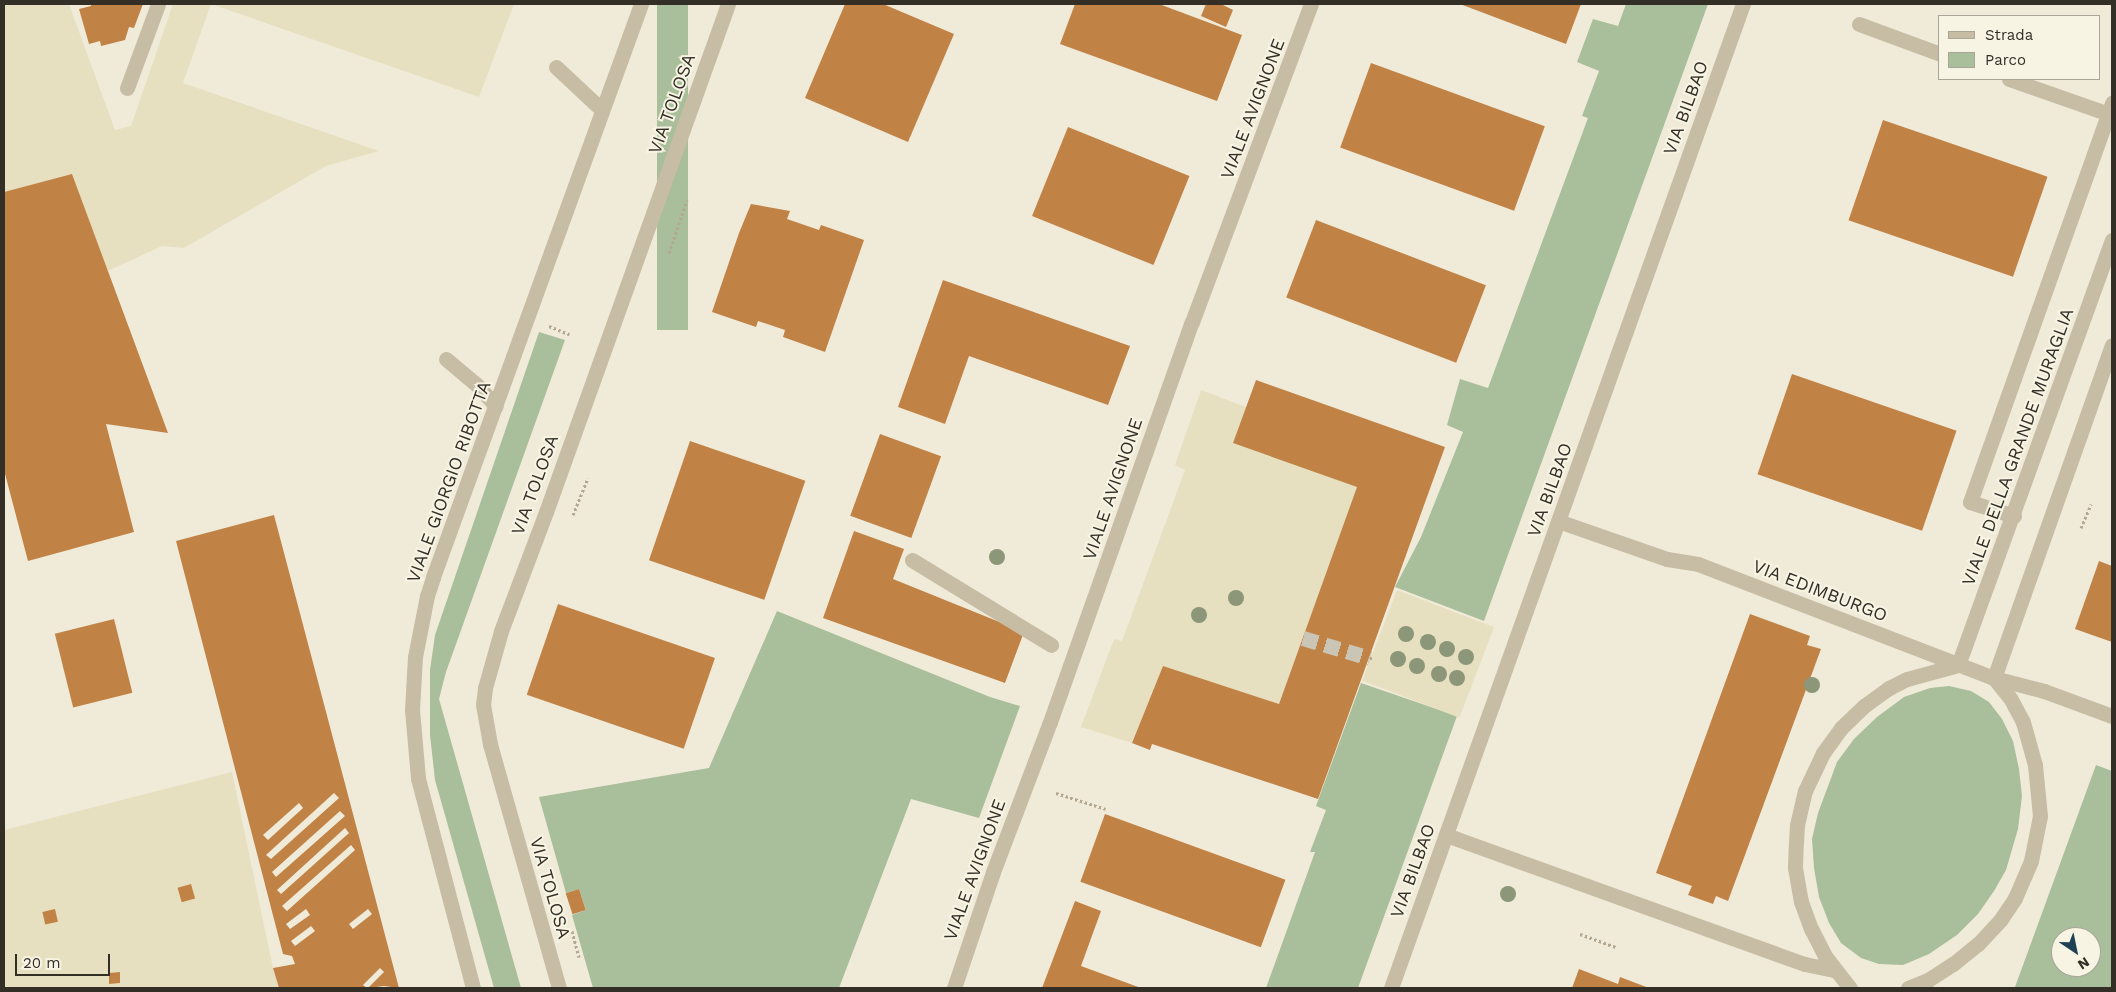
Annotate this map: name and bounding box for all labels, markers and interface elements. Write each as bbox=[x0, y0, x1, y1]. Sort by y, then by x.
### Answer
legend bbox=[1938, 15, 2101, 80]
text: Strada bbox=[1985, 26, 2033, 44]
street label: VIALE AVIGNONE bbox=[1216, 35, 1290, 183]
street label: VIA TOLOSA bbox=[644, 50, 700, 158]
text: Parco bbox=[1985, 51, 2026, 69]
street label: VIA BILBAO bbox=[1659, 58, 1713, 158]
street label: VIALE DELLA GRANDE MURAGLIA bbox=[1957, 305, 2079, 589]
street label: VIALE GIORGIO RIBOTTA bbox=[402, 378, 496, 586]
street label: VIALE AVIGNONE bbox=[1078, 415, 1148, 563]
street label: VIA TOLOSA bbox=[507, 431, 563, 539]
street label: VIA BILBAO bbox=[1523, 440, 1577, 540]
street label: VIA EDIMBURGO bbox=[1749, 555, 1891, 627]
street label: VIALE AVIGNONE bbox=[939, 796, 1011, 944]
street label: VIA BILBAO bbox=[1386, 821, 1440, 921]
street label: VIA TOLOSA bbox=[525, 834, 575, 942]
north arrow bbox=[2051, 927, 2101, 977]
scale bar bbox=[18, 944, 112, 976]
text: 20 m bbox=[23, 954, 61, 972]
text: N bbox=[2075, 954, 2093, 973]

